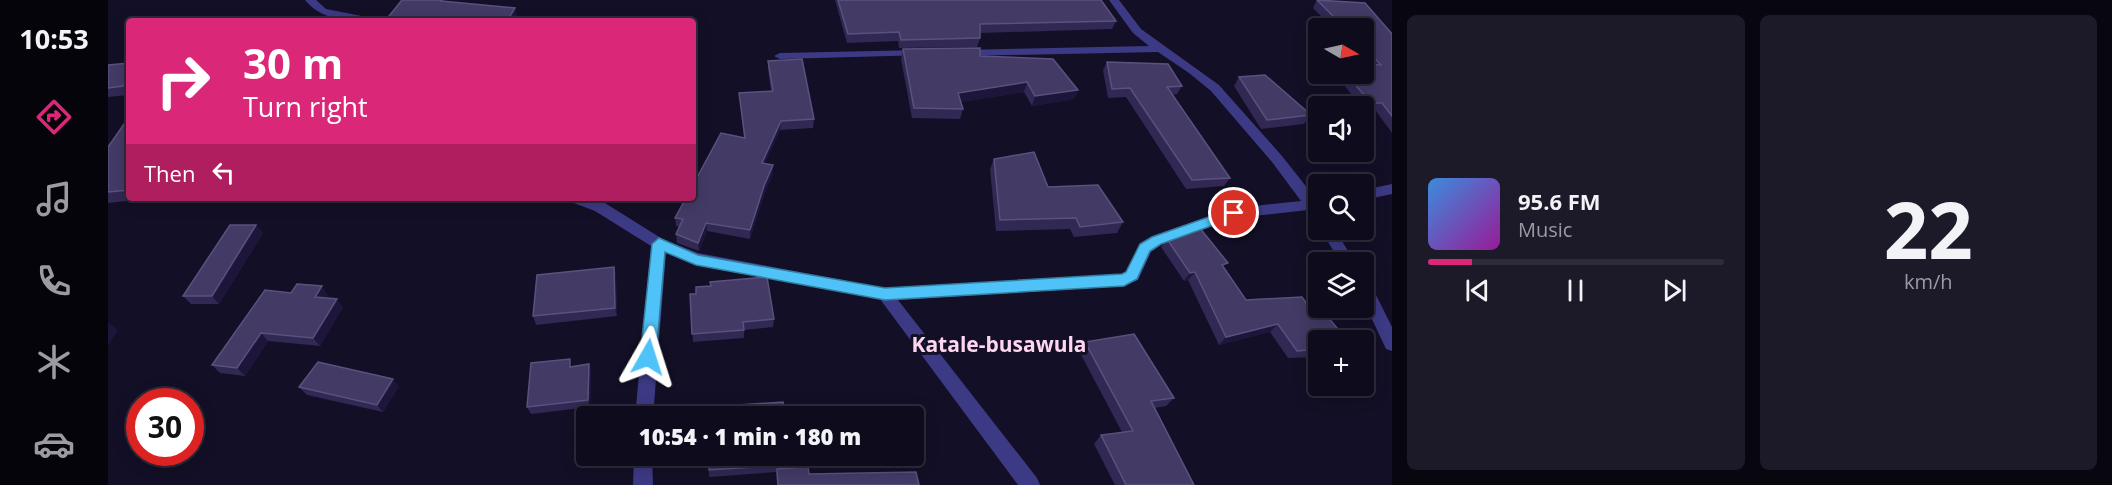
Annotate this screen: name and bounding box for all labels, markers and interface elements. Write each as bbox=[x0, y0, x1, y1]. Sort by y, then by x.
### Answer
north arrow bbox=[1308, 18, 1374, 84]
map controls bbox=[1308, 18, 1374, 396]
text: 10:53 bbox=[19, 20, 89, 57]
text: 30 m bbox=[243, 34, 343, 91]
icon: right bbox=[144, 42, 222, 120]
text: Turn right bbox=[243, 88, 368, 125]
icon: directions bbox=[33, 96, 75, 138]
button: sound bbox=[1308, 96, 1374, 162]
icon: left bbox=[207, 156, 240, 189]
text: Then bbox=[144, 158, 195, 188]
button: search bbox=[1308, 174, 1374, 240]
text: 22 bbox=[1884, 176, 1973, 282]
icon: music bbox=[33, 178, 75, 220]
text: 95.6 FM bbox=[1518, 186, 1601, 216]
pin bbox=[1208, 187, 1259, 238]
icon: arrive bbox=[1217, 196, 1250, 229]
text: Music bbox=[1518, 216, 1572, 243]
button: layers bbox=[1308, 252, 1374, 318]
icon: phone bbox=[33, 260, 75, 302]
text: km/h bbox=[1904, 268, 1953, 295]
icon: previous bbox=[1461, 274, 1494, 307]
icon: pause bbox=[1559, 274, 1592, 307]
icon: next bbox=[1658, 274, 1691, 307]
position arrow bbox=[616, 325, 680, 389]
district label: Katale-busawula bbox=[911, 330, 1087, 358]
button: + bbox=[1308, 330, 1374, 396]
icon: climate bbox=[33, 341, 75, 383]
speed limit sign: 30 bbox=[126, 388, 204, 466]
text: 10:54 · 1 min · 180 m bbox=[639, 421, 861, 451]
icon: car bbox=[33, 423, 75, 465]

